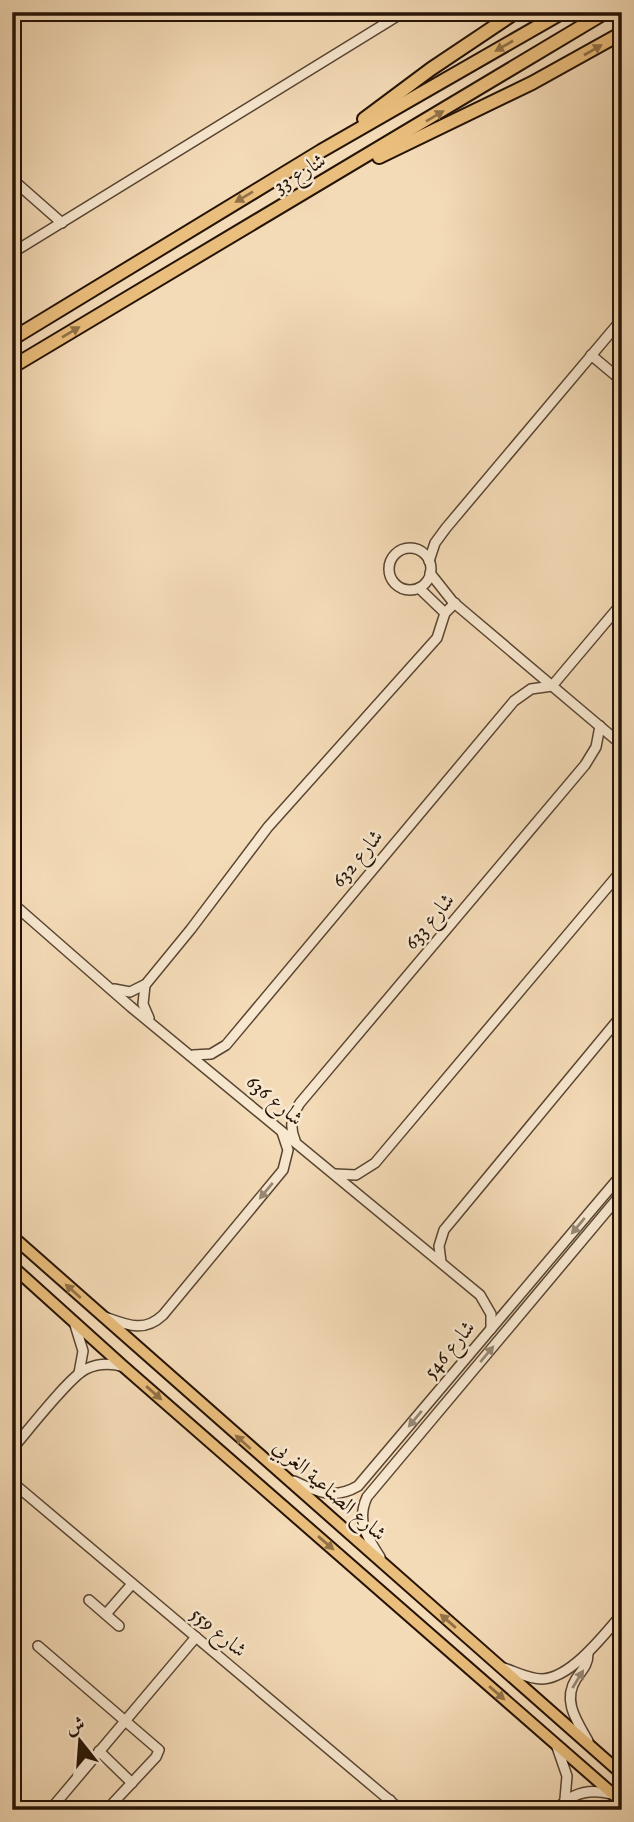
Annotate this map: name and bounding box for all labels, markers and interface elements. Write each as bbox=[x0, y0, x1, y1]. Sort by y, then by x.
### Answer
one-way arrow bbox=[494, 40, 514, 52]
one-way arrow bbox=[583, 44, 603, 56]
one-way arrow bbox=[426, 109, 445, 122]
street label: شارع 33 bbox=[269, 148, 333, 203]
one-way arrow bbox=[234, 191, 254, 204]
one-way arrow bbox=[61, 326, 81, 338]
street label: شارع 632 bbox=[326, 824, 392, 896]
street label: شارع 633 bbox=[399, 888, 464, 958]
street label: شارع 636 bbox=[238, 1069, 308, 1135]
one-way arrow bbox=[259, 1182, 274, 1200]
one-way arrow bbox=[570, 1217, 586, 1235]
one-way arrow bbox=[65, 1283, 82, 1299]
street label: شارع 546 bbox=[418, 1315, 484, 1387]
one-way arrow bbox=[479, 1345, 495, 1363]
one-way arrow bbox=[146, 1385, 163, 1400]
one-way arrow bbox=[408, 1410, 423, 1427]
one-way arrow bbox=[235, 1434, 252, 1450]
street label: شارع الصناعية الغربي bbox=[264, 1434, 392, 1550]
one-way arrow bbox=[317, 1535, 335, 1551]
street label: شارع 559 bbox=[182, 1602, 252, 1667]
one-way arrow bbox=[439, 1614, 456, 1629]
one-way arrow bbox=[571, 1669, 584, 1688]
one-way arrow bbox=[488, 1685, 506, 1701]
north arrow bbox=[46, 1706, 116, 1776]
text: ش bbox=[63, 1712, 88, 1741]

